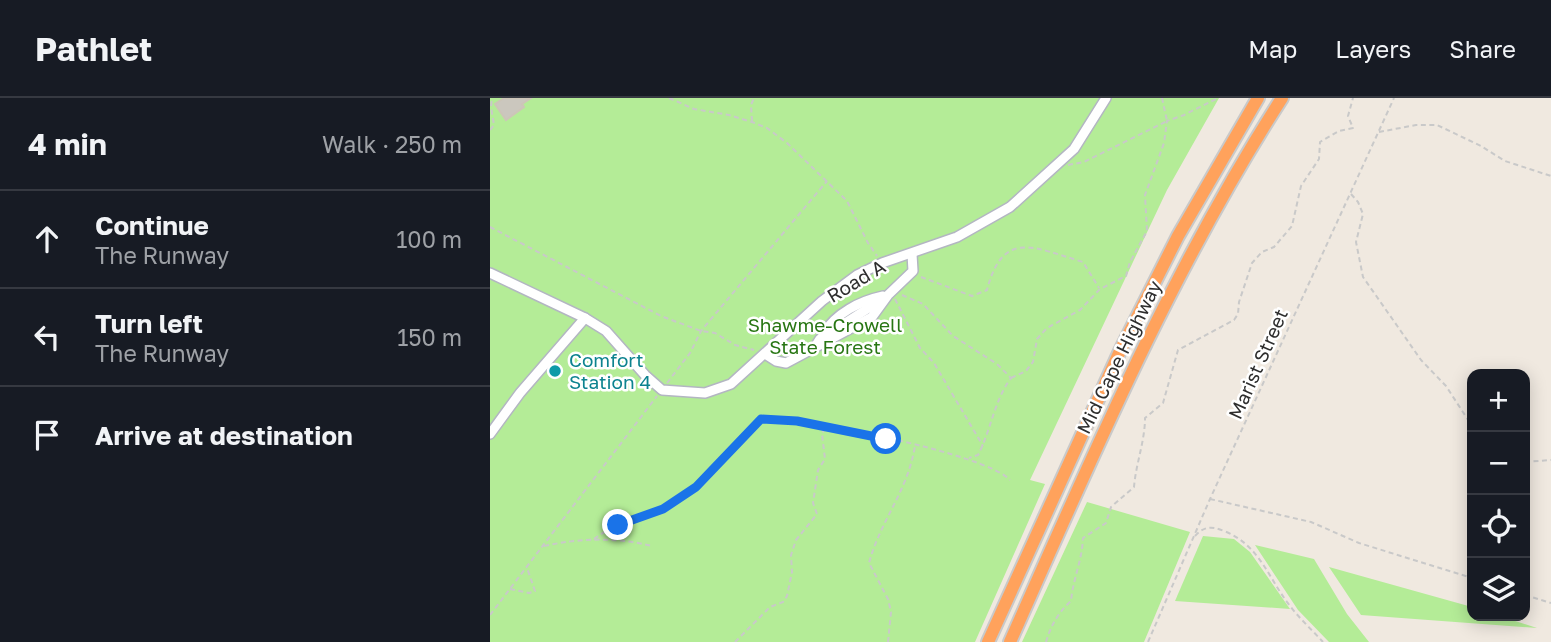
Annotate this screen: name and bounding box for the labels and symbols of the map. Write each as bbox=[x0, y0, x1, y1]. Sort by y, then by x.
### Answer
street label: Road A bbox=[822, 254, 889, 307]
street label: Mid Cape Highway bbox=[1071, 276, 1166, 437]
street label: Marist Street bbox=[1223, 305, 1292, 422]
park label: Shawme-Crowell State Forest bbox=[748, 313, 902, 358]
place label: Comfort Station 4 bbox=[569, 348, 651, 393]
marker: Comfort Station 4 bbox=[547, 363, 563, 379]
route start bbox=[870, 423, 901, 454]
route end bbox=[602, 509, 633, 540]

